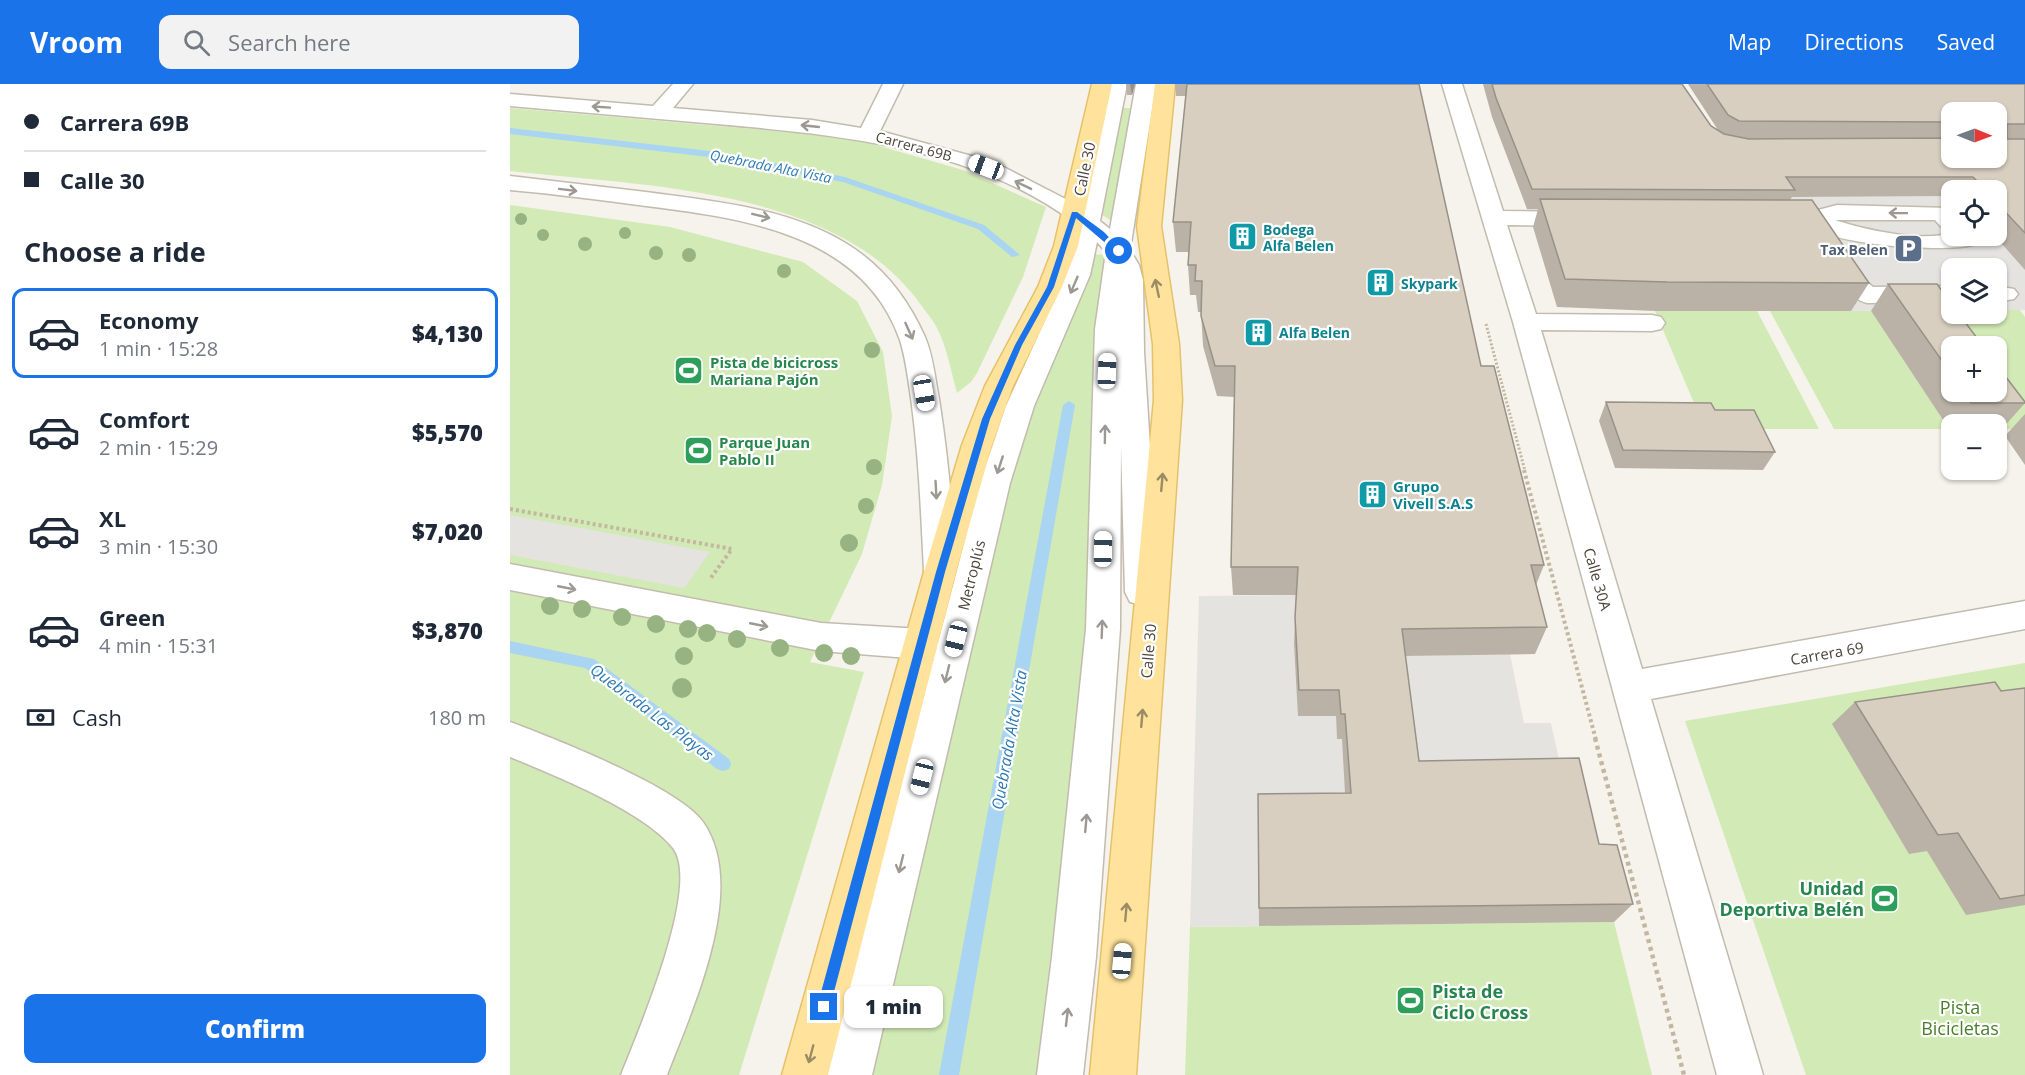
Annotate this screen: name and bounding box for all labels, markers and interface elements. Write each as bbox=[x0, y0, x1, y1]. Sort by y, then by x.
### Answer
search box bbox=[159, 15, 579, 69]
text: Vroom bbox=[30, 23, 123, 61]
icon: search bbox=[180, 26, 213, 59]
text: Search here bbox=[228, 27, 351, 57]
text: Map bbox=[1728, 28, 1771, 56]
text: Directions bbox=[1804, 28, 1904, 56]
text: Saved bbox=[1937, 28, 1995, 56]
one-way arrow bbox=[591, 101, 611, 112]
north arrow bbox=[1941, 102, 2007, 168]
map controls bbox=[1941, 102, 2007, 480]
text: Carrera 69B bbox=[60, 107, 189, 137]
one-way arrow bbox=[800, 120, 820, 131]
street label: Carrera 69B bbox=[874, 127, 954, 165]
street label: Calle 30 bbox=[1069, 140, 1099, 198]
water label: Quebrada Alta Vista bbox=[708, 145, 834, 187]
car bbox=[966, 152, 1006, 182]
text: Calle 30 bbox=[60, 165, 145, 195]
one-way arrow bbox=[1015, 178, 1033, 190]
button: locate bbox=[1941, 180, 2007, 246]
one-way arrow bbox=[558, 184, 577, 195]
one-way arrow bbox=[1889, 207, 1909, 219]
one-way arrow bbox=[751, 211, 770, 223]
place label: Bodega Alfa Belen bbox=[1263, 220, 1334, 255]
building icon: Bodega Alfa Belen bbox=[1226, 221, 1258, 253]
text: Choose a ride bbox=[24, 233, 206, 270]
parking icon: Tax Belen bbox=[1893, 233, 1925, 265]
route start bbox=[1105, 237, 1132, 264]
place label: Tax Belen bbox=[1820, 240, 1888, 259]
button: layers bbox=[1941, 258, 2007, 324]
building icon: Skypark bbox=[1364, 267, 1396, 299]
place label: Skypark bbox=[1401, 274, 1458, 293]
one-way arrow bbox=[1068, 275, 1079, 294]
one-way arrow bbox=[1151, 278, 1162, 298]
text: Economy bbox=[99, 305, 198, 335]
icon: car bbox=[27, 306, 81, 360]
building icon: Alfa Belen bbox=[1242, 316, 1274, 348]
text: $4,130 bbox=[412, 318, 483, 348]
one-way arrow bbox=[904, 322, 916, 340]
place label: Alfa Belen bbox=[1279, 323, 1350, 342]
text: 1 min · 15:28 bbox=[99, 335, 218, 362]
button: + bbox=[1941, 336, 2007, 402]
place label: Pista de bicicross Mariana Pajón bbox=[710, 352, 838, 389]
car bbox=[1097, 353, 1117, 389]
sports icon: Pista de bicicross Mariana Pajón bbox=[673, 355, 705, 387]
car bbox=[912, 374, 936, 412]
text: Comfort bbox=[99, 404, 190, 434]
icon: car bbox=[27, 405, 81, 459]
button: − bbox=[1941, 414, 2007, 480]
text: $5,570 bbox=[412, 417, 483, 447]
one-way arrow bbox=[1099, 424, 1111, 444]
place label: Parque Juan Pablo II bbox=[719, 432, 810, 469]
text: 2 min · 15:29 bbox=[99, 434, 218, 461]
sports icon: Parque Juan Pablo II bbox=[682, 435, 714, 467]
one-way arrow bbox=[994, 455, 1005, 474]
one-way arrow bbox=[1157, 472, 1168, 492]
place label: Grupo Vivell S.A.S bbox=[1393, 476, 1473, 513]
one-way arrow bbox=[931, 479, 942, 499]
building icon: Grupo Vivell S.A.S bbox=[1356, 479, 1388, 511]
text: XL bbox=[99, 503, 126, 533]
icon: car bbox=[27, 504, 81, 558]
text: $7,020 bbox=[412, 516, 483, 546]
car bbox=[1094, 531, 1112, 567]
text: 3 min · 15:30 bbox=[99, 533, 218, 560]
street label: Metroplús bbox=[953, 538, 989, 612]
street label: Calle 30A bbox=[1580, 545, 1617, 613]
one-way arrow bbox=[557, 583, 577, 594]
text: Green bbox=[99, 602, 165, 632]
icon: car bbox=[27, 603, 81, 657]
text: $3,870 bbox=[412, 615, 483, 645]
car bbox=[943, 619, 969, 659]
one-way arrow bbox=[1097, 619, 1108, 639]
one-way arrow bbox=[749, 620, 768, 631]
street label: Calle 30 bbox=[1136, 623, 1160, 679]
text: 4 min · 15:31 bbox=[99, 632, 218, 659]
street label: Carrera 69 bbox=[1789, 637, 1865, 669]
water label: Quebrada Las Playas bbox=[586, 658, 718, 766]
one-way arrow bbox=[940, 665, 952, 684]
water label: Quebrada Alta Vista bbox=[986, 669, 1032, 811]
icon: cash bbox=[24, 701, 57, 734]
text: Cash bbox=[72, 702, 122, 732]
text: 180 m bbox=[428, 704, 486, 731]
one-way arrow bbox=[1137, 708, 1148, 728]
car bbox=[909, 757, 935, 797]
one-way arrow bbox=[1081, 813, 1092, 833]
one-way arrow bbox=[894, 854, 906, 873]
place label: Unidad Deportiva Belén bbox=[1720, 876, 1864, 921]
sports icon: Unidad Deportiva Belén bbox=[1869, 882, 1901, 914]
one-way arrow bbox=[1121, 903, 1132, 923]
car bbox=[1111, 942, 1133, 980]
place label: Pista de Ciclo Cross bbox=[1432, 979, 1528, 1024]
sports icon: Pista de Ciclo Cross bbox=[1395, 985, 1427, 1017]
callout: 1 min bbox=[845, 986, 944, 1028]
route end bbox=[810, 993, 837, 1020]
text: 1 min bbox=[865, 993, 922, 1020]
button: Confirm bbox=[24, 994, 486, 1063]
park label: Pista Bicicletas bbox=[1921, 995, 1999, 1040]
one-way arrow bbox=[1062, 1007, 1073, 1027]
one-way arrow bbox=[805, 1045, 816, 1064]

